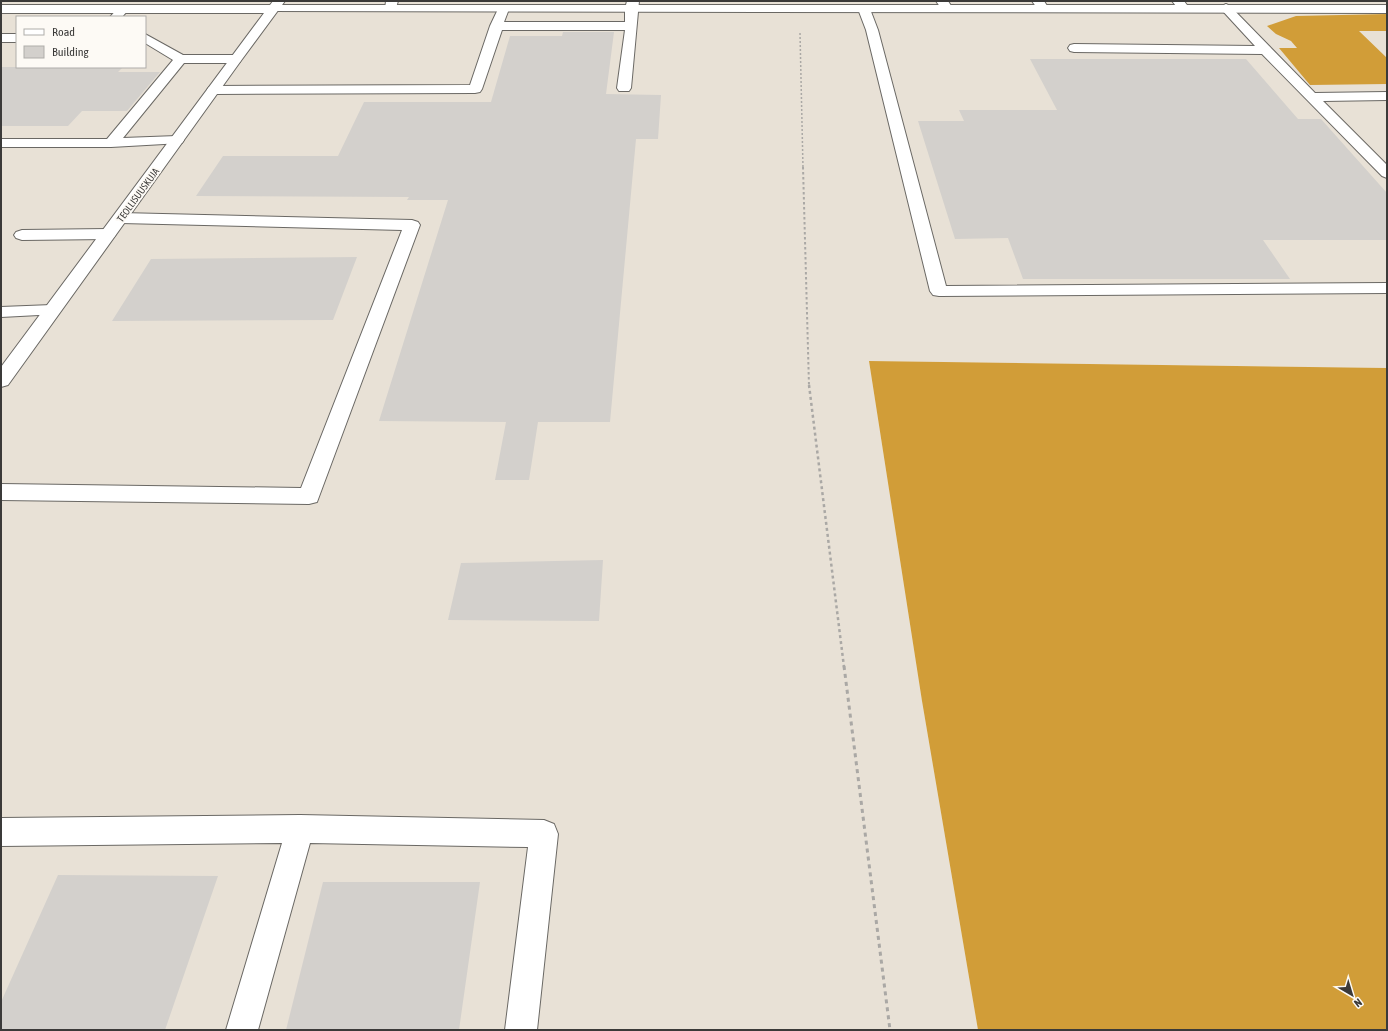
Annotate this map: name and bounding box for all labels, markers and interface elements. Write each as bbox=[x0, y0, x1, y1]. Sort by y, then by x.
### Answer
legend bbox=[16, 16, 146, 68]
text: Road bbox=[52, 25, 75, 39]
text: Building bbox=[52, 45, 90, 59]
street label: TEOLLISUUSKUJA bbox=[115, 166, 161, 224]
north arrow bbox=[1332, 975, 1372, 1015]
text: N bbox=[1352, 996, 1364, 1010]

